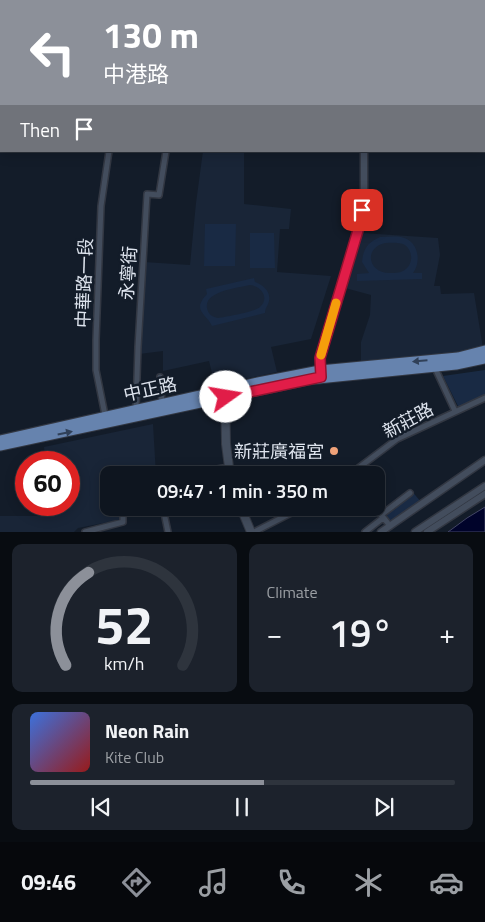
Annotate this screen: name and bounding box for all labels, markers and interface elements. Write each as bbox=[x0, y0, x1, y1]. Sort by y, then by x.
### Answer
text: 130 m bbox=[103, 8, 199, 62]
icon: left bbox=[20, 20, 85, 85]
text: 中港路 bbox=[103, 57, 169, 91]
text: Then bbox=[20, 115, 60, 144]
icon: arrive bbox=[70, 115, 98, 143]
pin bbox=[341, 189, 383, 231]
icon: arrive bbox=[348, 196, 376, 224]
street label: 中華路一段 bbox=[69, 238, 99, 328]
street label: 永寧街 bbox=[113, 245, 143, 301]
one-way arrow bbox=[412, 357, 428, 365]
street label: 中正路 bbox=[121, 370, 179, 408]
position arrow bbox=[199, 370, 251, 422]
street label: 新莊路 bbox=[378, 395, 438, 445]
one-way arrow bbox=[57, 429, 72, 437]
place label: 新莊廣福宮 bbox=[234, 438, 324, 465]
marker: 新莊廣福宮 bbox=[328, 445, 340, 457]
speed limit sign: 60 bbox=[15, 451, 80, 516]
text: 09:47 · 1 min · 350 m bbox=[157, 476, 328, 505]
text: Climate bbox=[267, 580, 318, 604]
text: 52 bbox=[95, 585, 153, 664]
text: 19° bbox=[329, 604, 393, 662]
text: − bbox=[267, 612, 282, 655]
text: + bbox=[439, 612, 455, 655]
text: km/h bbox=[104, 650, 144, 677]
text: Neon Rain bbox=[105, 716, 189, 745]
text: Kite Club bbox=[105, 745, 164, 769]
icon: previous bbox=[87, 793, 115, 821]
icon: pause bbox=[228, 793, 256, 821]
icon: next bbox=[370, 793, 398, 821]
text: 09:46 bbox=[21, 865, 76, 899]
icon: directions bbox=[119, 865, 154, 900]
icon: music bbox=[196, 865, 231, 900]
icon: phone bbox=[274, 865, 309, 900]
icon: climate bbox=[351, 865, 386, 900]
icon: car bbox=[429, 865, 464, 900]

